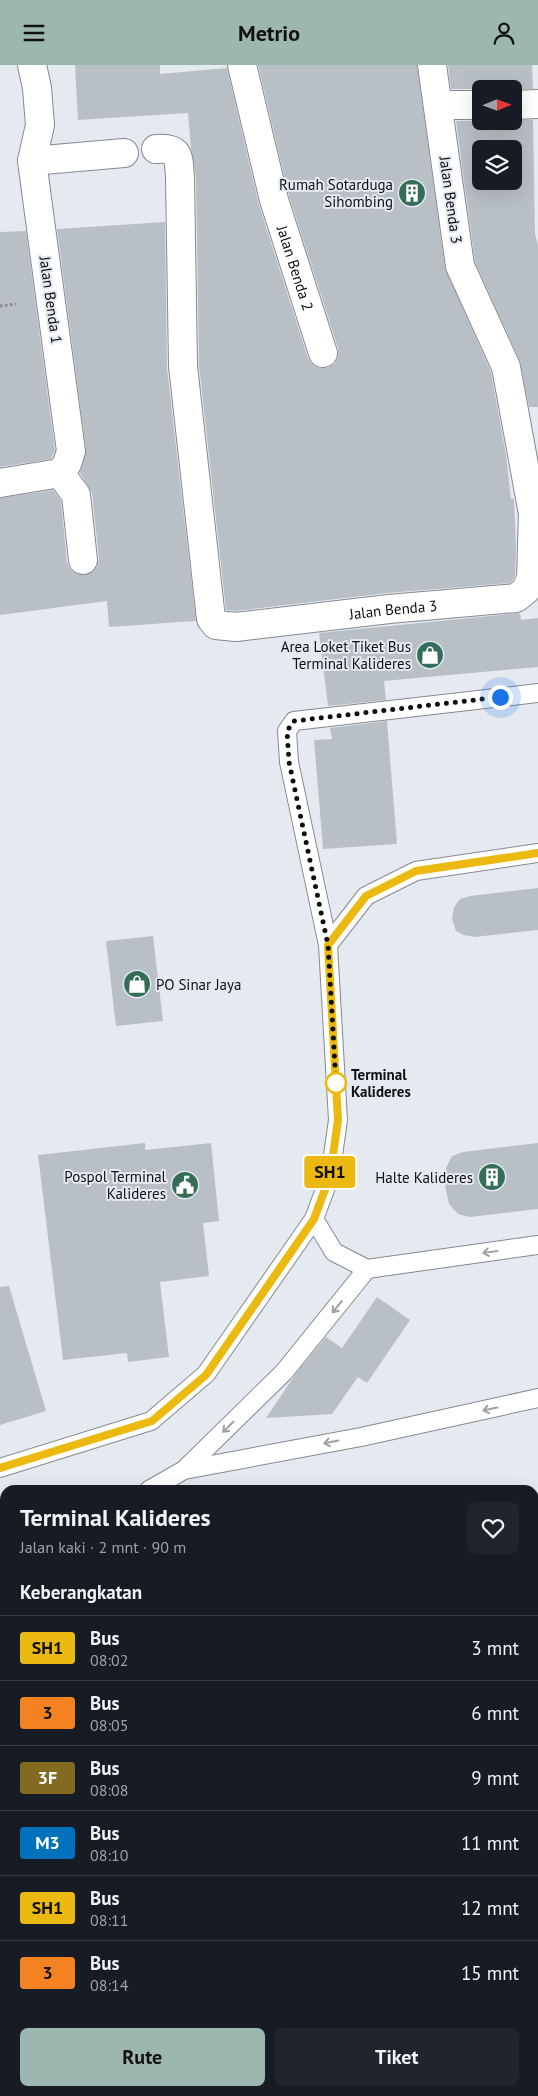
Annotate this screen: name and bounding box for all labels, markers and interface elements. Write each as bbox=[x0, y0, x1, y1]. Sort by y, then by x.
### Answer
icon: menu bbox=[20, 19, 48, 47]
text: Metrio bbox=[238, 19, 300, 47]
icon: person bbox=[490, 19, 518, 47]
north arrow bbox=[472, 80, 522, 130]
map controls bbox=[472, 80, 522, 190]
button: layers bbox=[472, 140, 522, 190]
street label: Jalan Benda 3 bbox=[435, 154, 467, 245]
place label: Rumah Sotarduga Sihombing bbox=[279, 175, 393, 211]
building icon: Rumah Sotarduga Sihombing bbox=[397, 178, 427, 208]
street label: Jalan Benda 2 bbox=[273, 222, 318, 313]
street label: Jalan Benda 1 bbox=[35, 254, 67, 345]
street label: Jalan Benda 3 bbox=[347, 595, 438, 623]
place label: Area Loket Tiket Bus Terminal Kalideres bbox=[281, 637, 411, 673]
shop icon: Area Loket Tiket Bus Terminal Kalideres bbox=[415, 640, 445, 670]
your location bbox=[488, 685, 513, 710]
shop icon: PO Sinar Jaya bbox=[122, 969, 152, 999]
place label: PO Sinar Jaya bbox=[156, 975, 241, 994]
place label: Terminal Kalideres bbox=[351, 1065, 411, 1101]
marker: Terminal Kalideres bbox=[325, 1072, 347, 1094]
line badge: SH1 bbox=[301, 1156, 359, 1188]
text: SH1 bbox=[314, 1160, 346, 1183]
building icon: Halte Kalideres bbox=[477, 1162, 507, 1192]
place label: Pospol Terminal Kalideres bbox=[64, 1167, 167, 1203]
place label: Halte Kalideres bbox=[375, 1168, 473, 1187]
public building icon: Pospol Terminal Kalideres bbox=[170, 1170, 200, 1200]
one-way arrow bbox=[482, 1247, 498, 1257]
one-way arrow bbox=[331, 1300, 342, 1313]
one-way arrow bbox=[483, 1404, 499, 1414]
one-way arrow bbox=[222, 1421, 234, 1433]
one-way arrow bbox=[324, 1438, 340, 1448]
text: Terminal Kalideres bbox=[20, 1502, 211, 1533]
button: heart bbox=[467, 1502, 519, 1554]
text: Jalan kaki · 2 mnt · 90 m bbox=[20, 1537, 186, 1557]
text: Keberangkatan bbox=[20, 1580, 142, 1604]
text: Bus bbox=[90, 1626, 119, 1650]
text: SH1 bbox=[32, 1636, 63, 1659]
text: 3 mnt bbox=[471, 1636, 519, 1660]
text: 08:02 bbox=[90, 1650, 128, 1670]
text: Bus bbox=[90, 1691, 119, 1715]
text: 3 bbox=[42, 1701, 53, 1724]
text: 6 mnt bbox=[471, 1701, 519, 1725]
text: 08:05 bbox=[90, 1715, 128, 1735]
text: Bus bbox=[90, 1756, 119, 1780]
text: 3F bbox=[38, 1766, 57, 1789]
text: 9 mnt bbox=[471, 1766, 519, 1790]
text: 08:08 bbox=[90, 1780, 128, 1800]
text: Bus bbox=[90, 1821, 119, 1845]
text: M3 bbox=[35, 1831, 60, 1854]
text: 11 mnt bbox=[461, 1831, 519, 1855]
text: 08:10 bbox=[90, 1845, 128, 1865]
text: Bus bbox=[90, 1886, 119, 1910]
text: SH1 bbox=[32, 1896, 63, 1919]
text: 12 mnt bbox=[461, 1896, 519, 1920]
text: 08:11 bbox=[90, 1910, 128, 1930]
text: Bus bbox=[90, 1951, 119, 1975]
text: 3 bbox=[42, 1961, 53, 1984]
text: 15 mnt bbox=[461, 1961, 519, 1985]
text: 08:14 bbox=[90, 1975, 128, 1995]
button: Rute bbox=[20, 2028, 265, 2086]
button: Tiket bbox=[275, 2028, 519, 2086]

